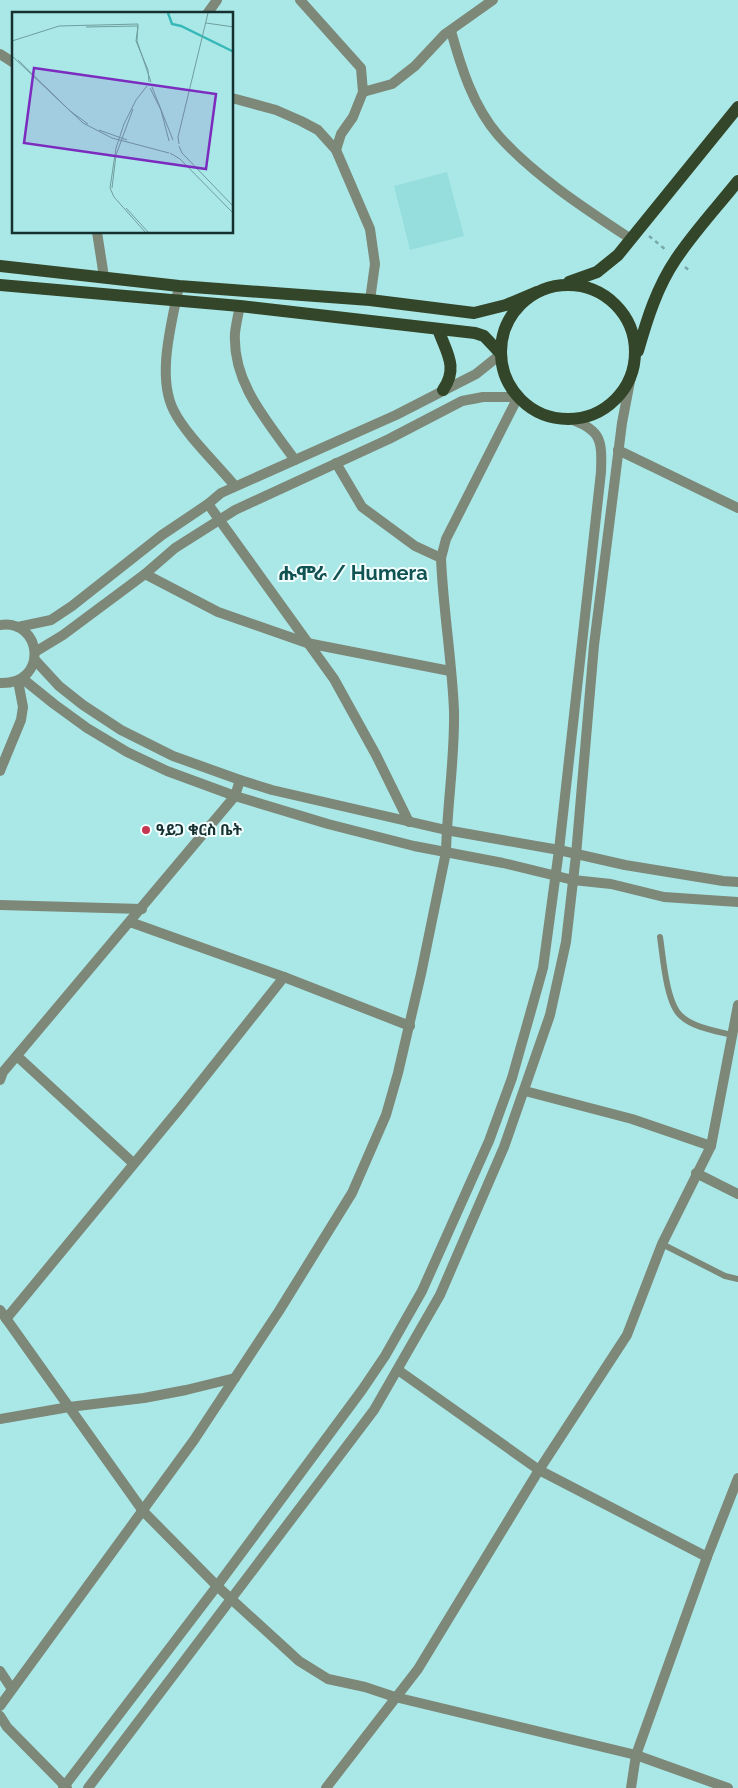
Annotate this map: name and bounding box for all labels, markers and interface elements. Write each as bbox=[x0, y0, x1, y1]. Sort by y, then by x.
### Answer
inset map bbox=[12, 12, 234, 234]
district label: ሑሞራ / Humera bbox=[278, 561, 428, 585]
place label: ዓይጋ ቁርስ ቤት bbox=[156, 821, 243, 839]
marker: ዓይጋ ቁርስ ቤት bbox=[140, 824, 152, 836]

